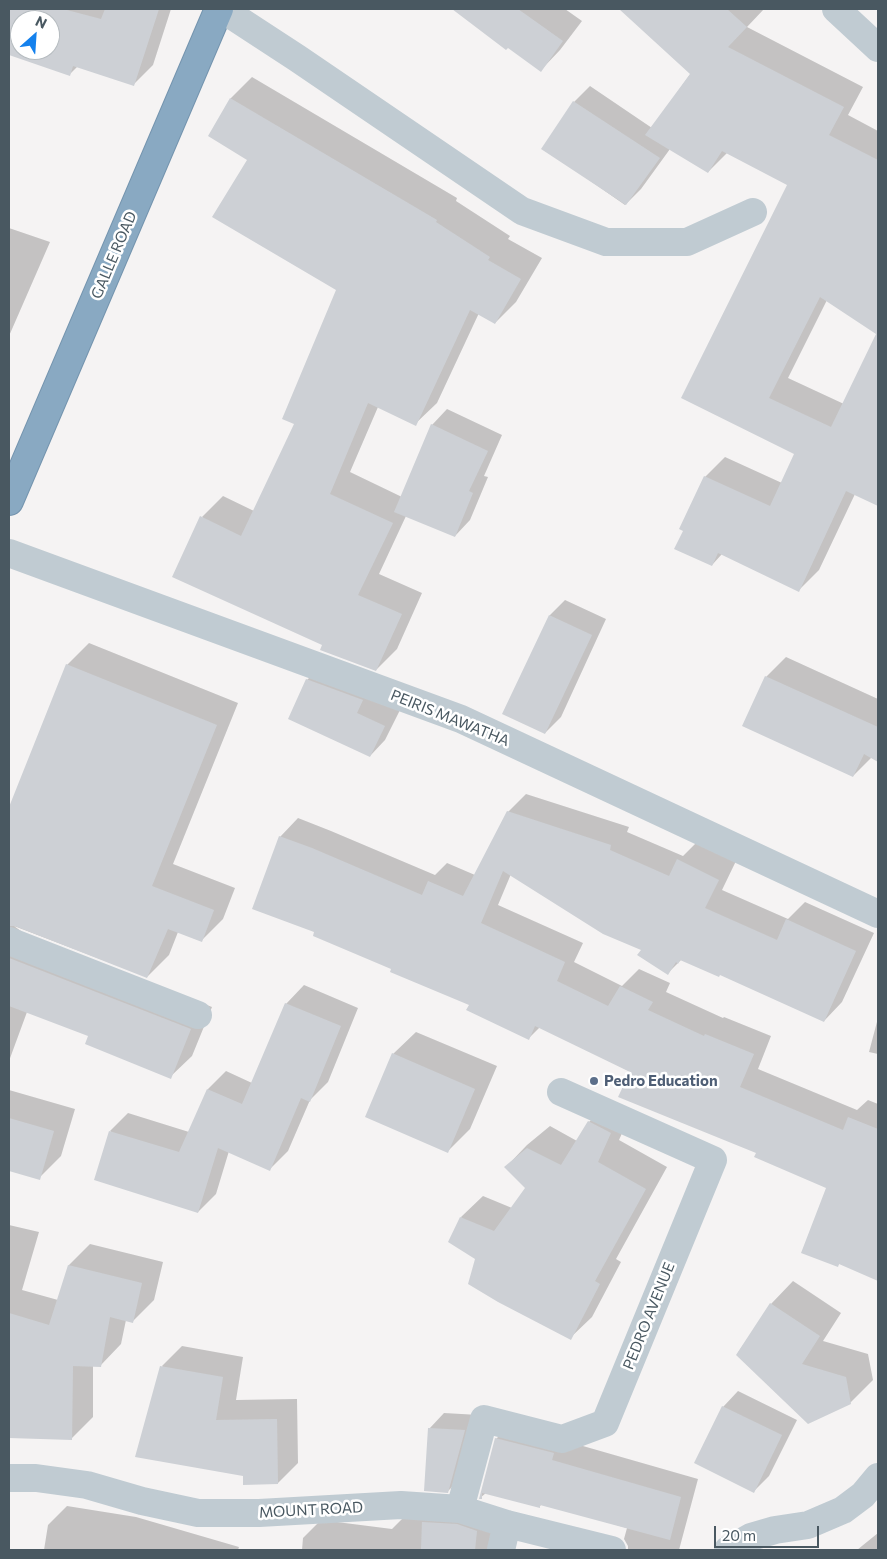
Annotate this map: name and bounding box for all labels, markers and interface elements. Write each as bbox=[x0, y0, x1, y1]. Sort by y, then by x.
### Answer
north arrow bbox=[10, 10, 60, 60]
text: N bbox=[33, 12, 50, 32]
street label: GALLE ROAD bbox=[87, 209, 141, 301]
street label: PEIRIS MAWATHA bbox=[388, 686, 512, 750]
place label: Pedro Education bbox=[604, 1072, 718, 1090]
marker: Pedro Education bbox=[588, 1075, 600, 1087]
street label: PEDRO AVENUE bbox=[619, 1260, 679, 1372]
street label: MOUNT ROAD bbox=[259, 1498, 363, 1522]
scale bar bbox=[717, 1516, 822, 1548]
text: 20 m bbox=[722, 1526, 756, 1544]

